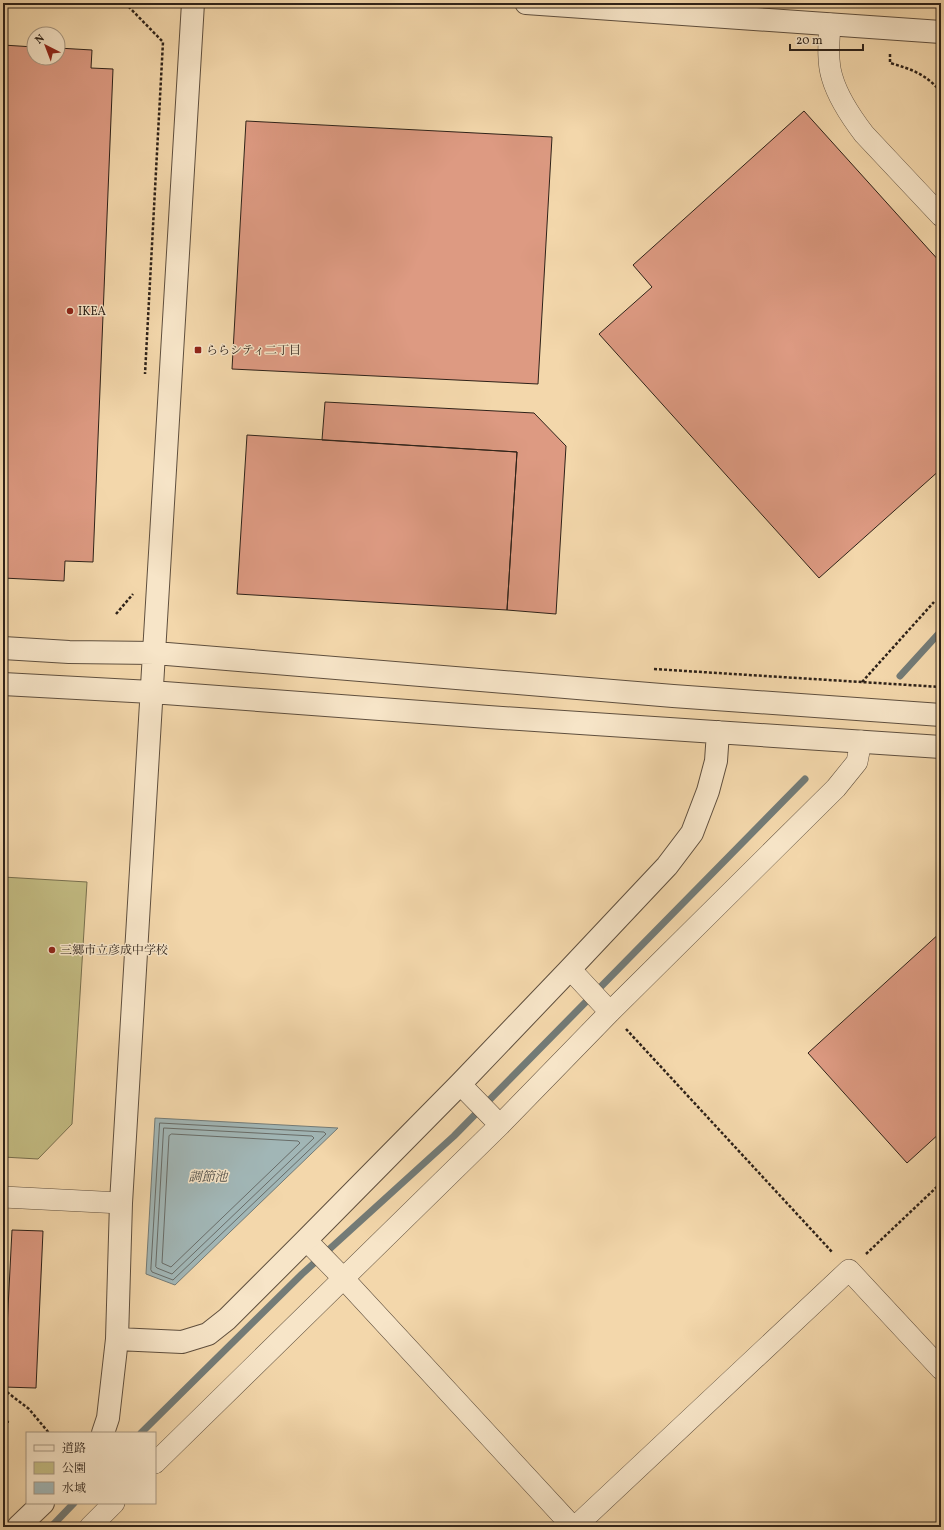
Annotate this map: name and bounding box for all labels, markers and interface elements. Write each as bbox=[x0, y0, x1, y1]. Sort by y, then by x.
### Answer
north arrow bbox=[26, 26, 66, 66]
scale bar bbox=[790, 26, 863, 52]
text: N bbox=[32, 31, 48, 48]
text: 20 m bbox=[796, 33, 823, 49]
place label: IKEA bbox=[78, 304, 106, 320]
marker: IKEA bbox=[65, 306, 75, 316]
place label: ららシティ二丁目 bbox=[206, 343, 301, 359]
marker: ららシティ二丁目 bbox=[193, 345, 203, 355]
place label: 三郷市立彦成中学校 bbox=[60, 943, 168, 959]
marker: 三郷市立彦成中学校 bbox=[47, 945, 57, 955]
water label: 調節池 bbox=[188, 1169, 229, 1187]
legend bbox=[26, 1432, 156, 1504]
text: 道路 bbox=[62, 1441, 86, 1457]
text: 公園 bbox=[62, 1461, 86, 1477]
text: 水域 bbox=[62, 1481, 86, 1497]

